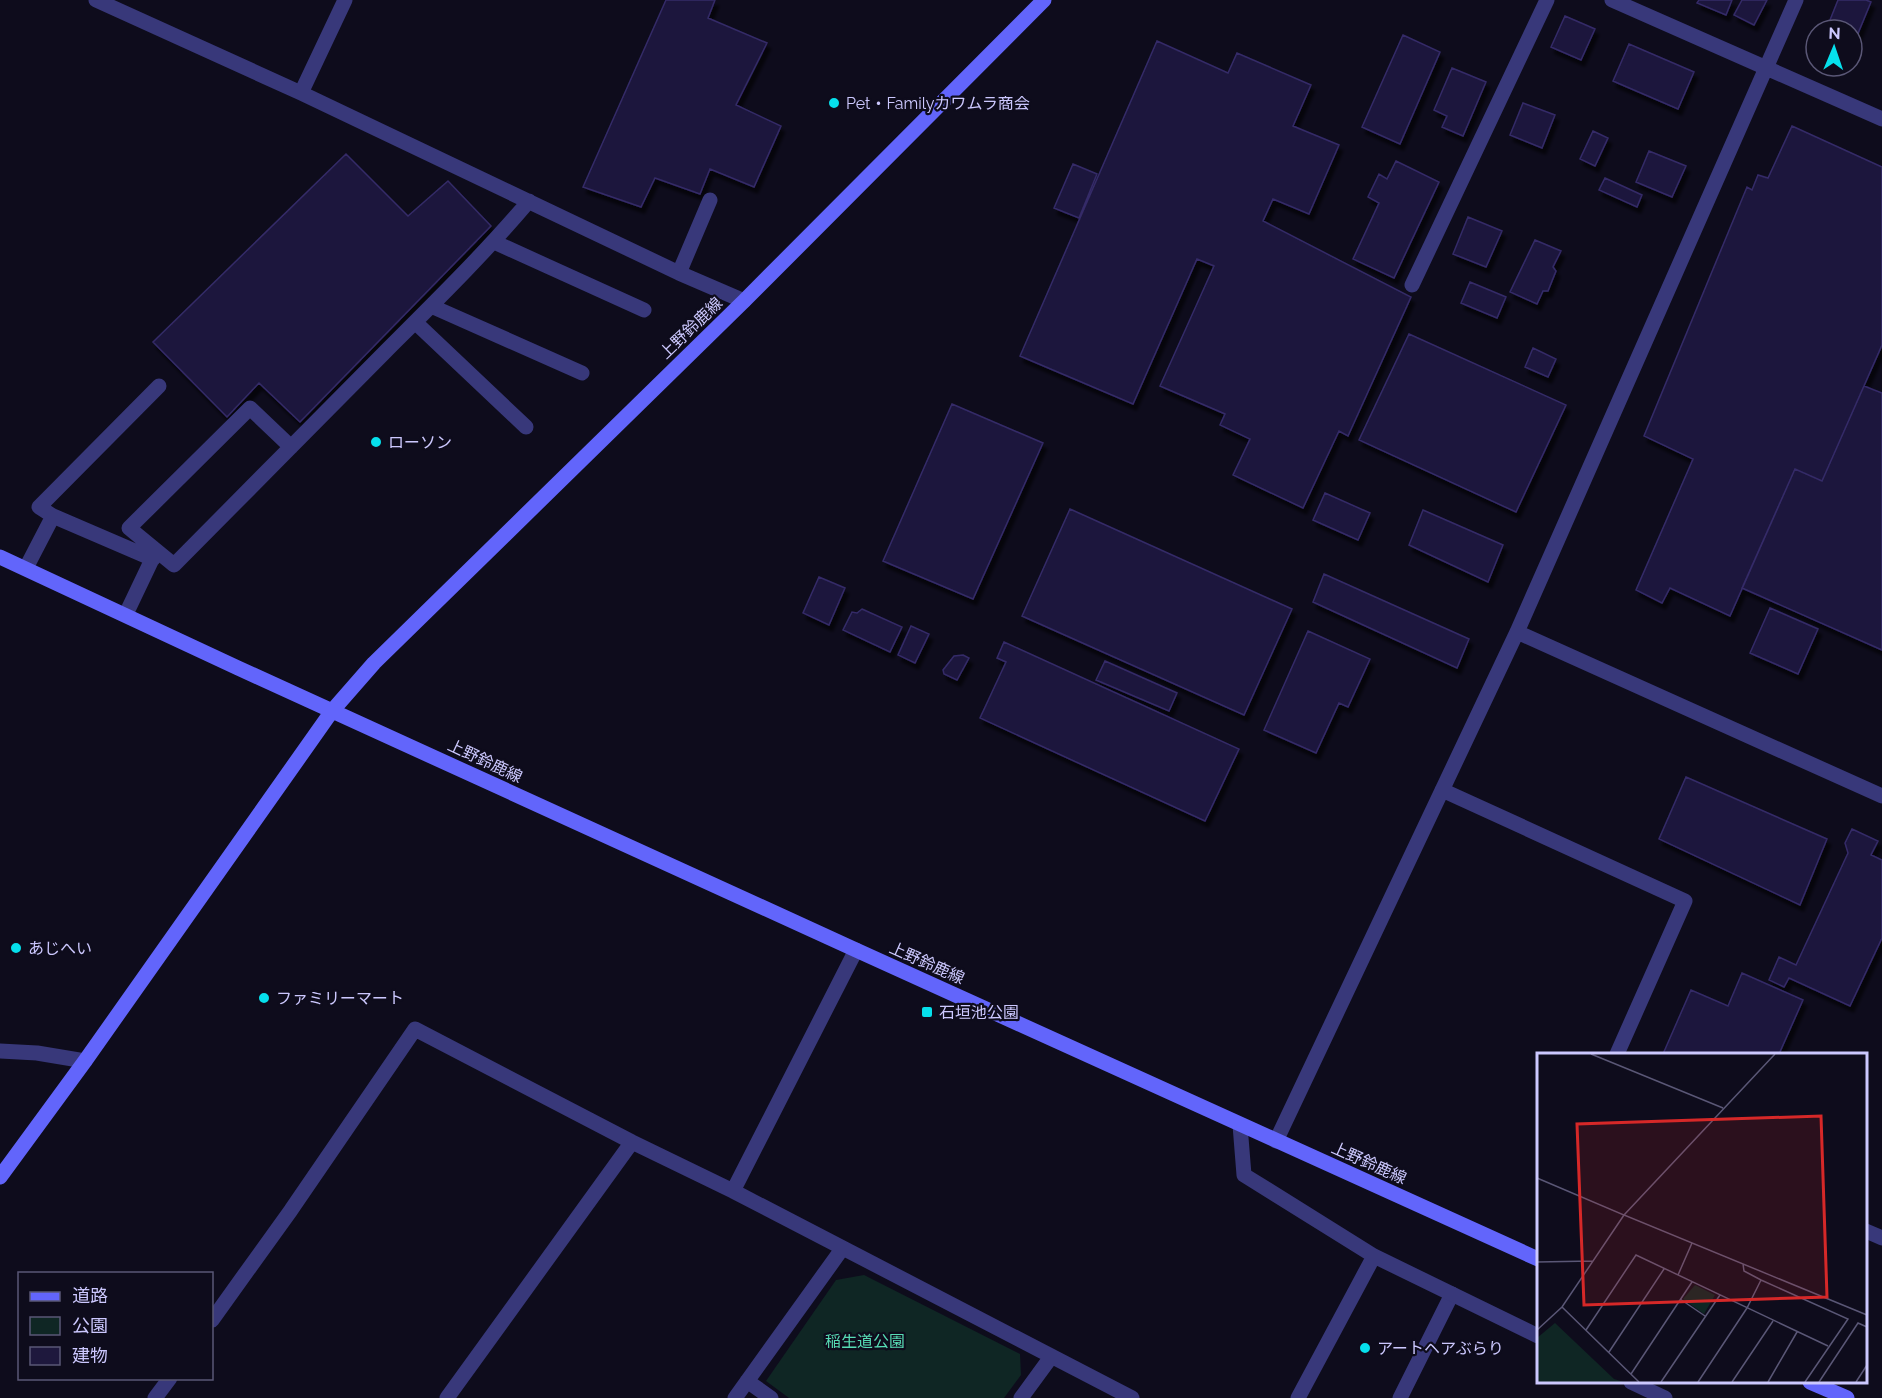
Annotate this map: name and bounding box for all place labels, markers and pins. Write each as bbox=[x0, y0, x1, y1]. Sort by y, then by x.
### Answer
place label: Pet・Familyカワムラ商会 bbox=[846, 94, 1030, 113]
marker: Pet・Familyカワムラ商会 bbox=[827, 96, 841, 110]
place label: ローソン bbox=[388, 433, 452, 452]
marker: ローソン bbox=[369, 435, 383, 449]
place label: あじへい bbox=[28, 939, 92, 958]
marker: あじへい bbox=[9, 941, 23, 955]
place label: ファミリーマート bbox=[276, 989, 404, 1008]
marker: ファミリーマート bbox=[257, 991, 271, 1005]
place label: 石垣池公園 bbox=[939, 1003, 1019, 1022]
marker: 石垣池公園 bbox=[920, 1005, 934, 1019]
place label: アートヘアぶらり bbox=[1377, 1339, 1504, 1358]
marker: アートヘアぶらり bbox=[1358, 1341, 1372, 1355]

